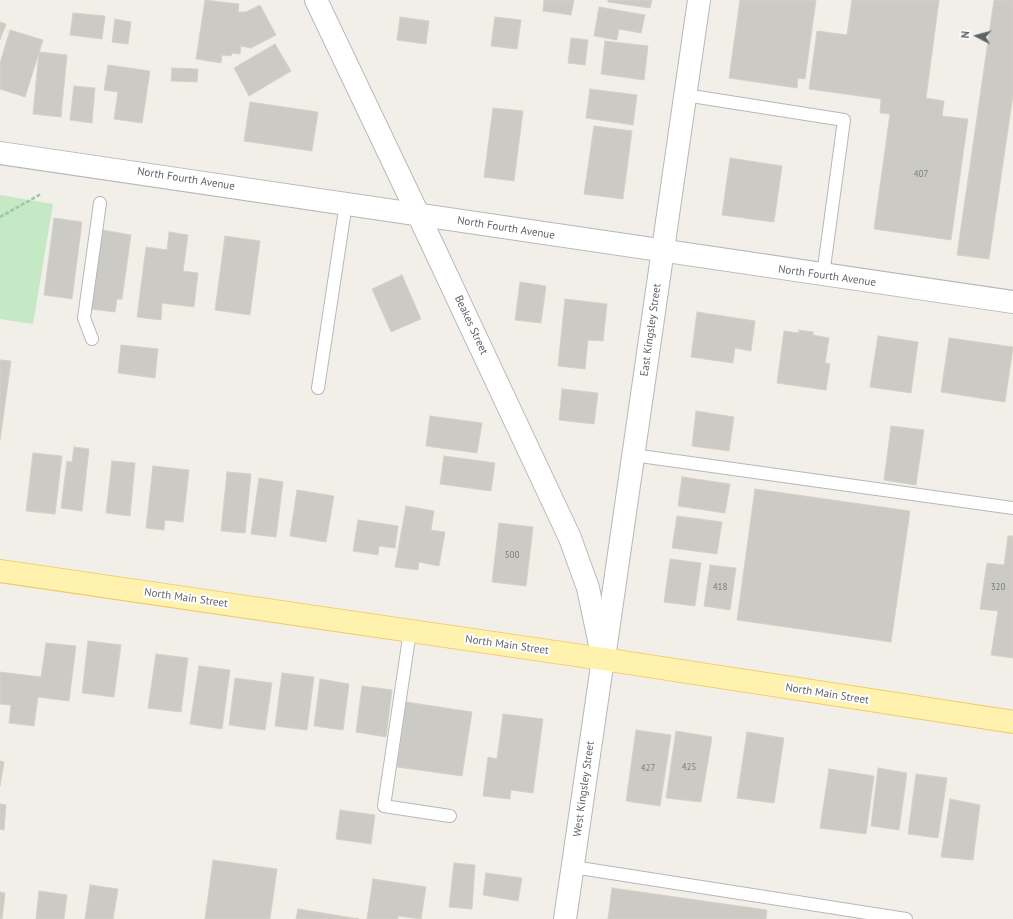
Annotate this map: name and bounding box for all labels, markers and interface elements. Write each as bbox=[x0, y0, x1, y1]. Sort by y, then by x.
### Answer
north arrow bbox=[957, 16, 997, 56]
text: N bbox=[958, 30, 972, 39]
street label: North Fourth Avenue bbox=[136, 165, 236, 193]
house number: 407 bbox=[914, 169, 928, 179]
street label: North Fourth Avenue bbox=[456, 214, 556, 242]
street label: North Fourth Avenue bbox=[777, 263, 877, 289]
street label: East Kingsley Street bbox=[638, 283, 664, 377]
street label: Beakes Street bbox=[452, 293, 490, 357]
house number: 500 bbox=[505, 550, 519, 560]
house number: 418 bbox=[713, 582, 727, 592]
house number: 320 bbox=[991, 582, 1005, 592]
street label: North Main Street bbox=[143, 586, 229, 610]
street label: North Main Street bbox=[464, 633, 550, 657]
street label: North Main Street bbox=[784, 681, 870, 707]
street label: West Kingsley Street bbox=[571, 740, 597, 838]
house number: 425 bbox=[682, 762, 696, 772]
house number: 427 bbox=[641, 763, 655, 773]

